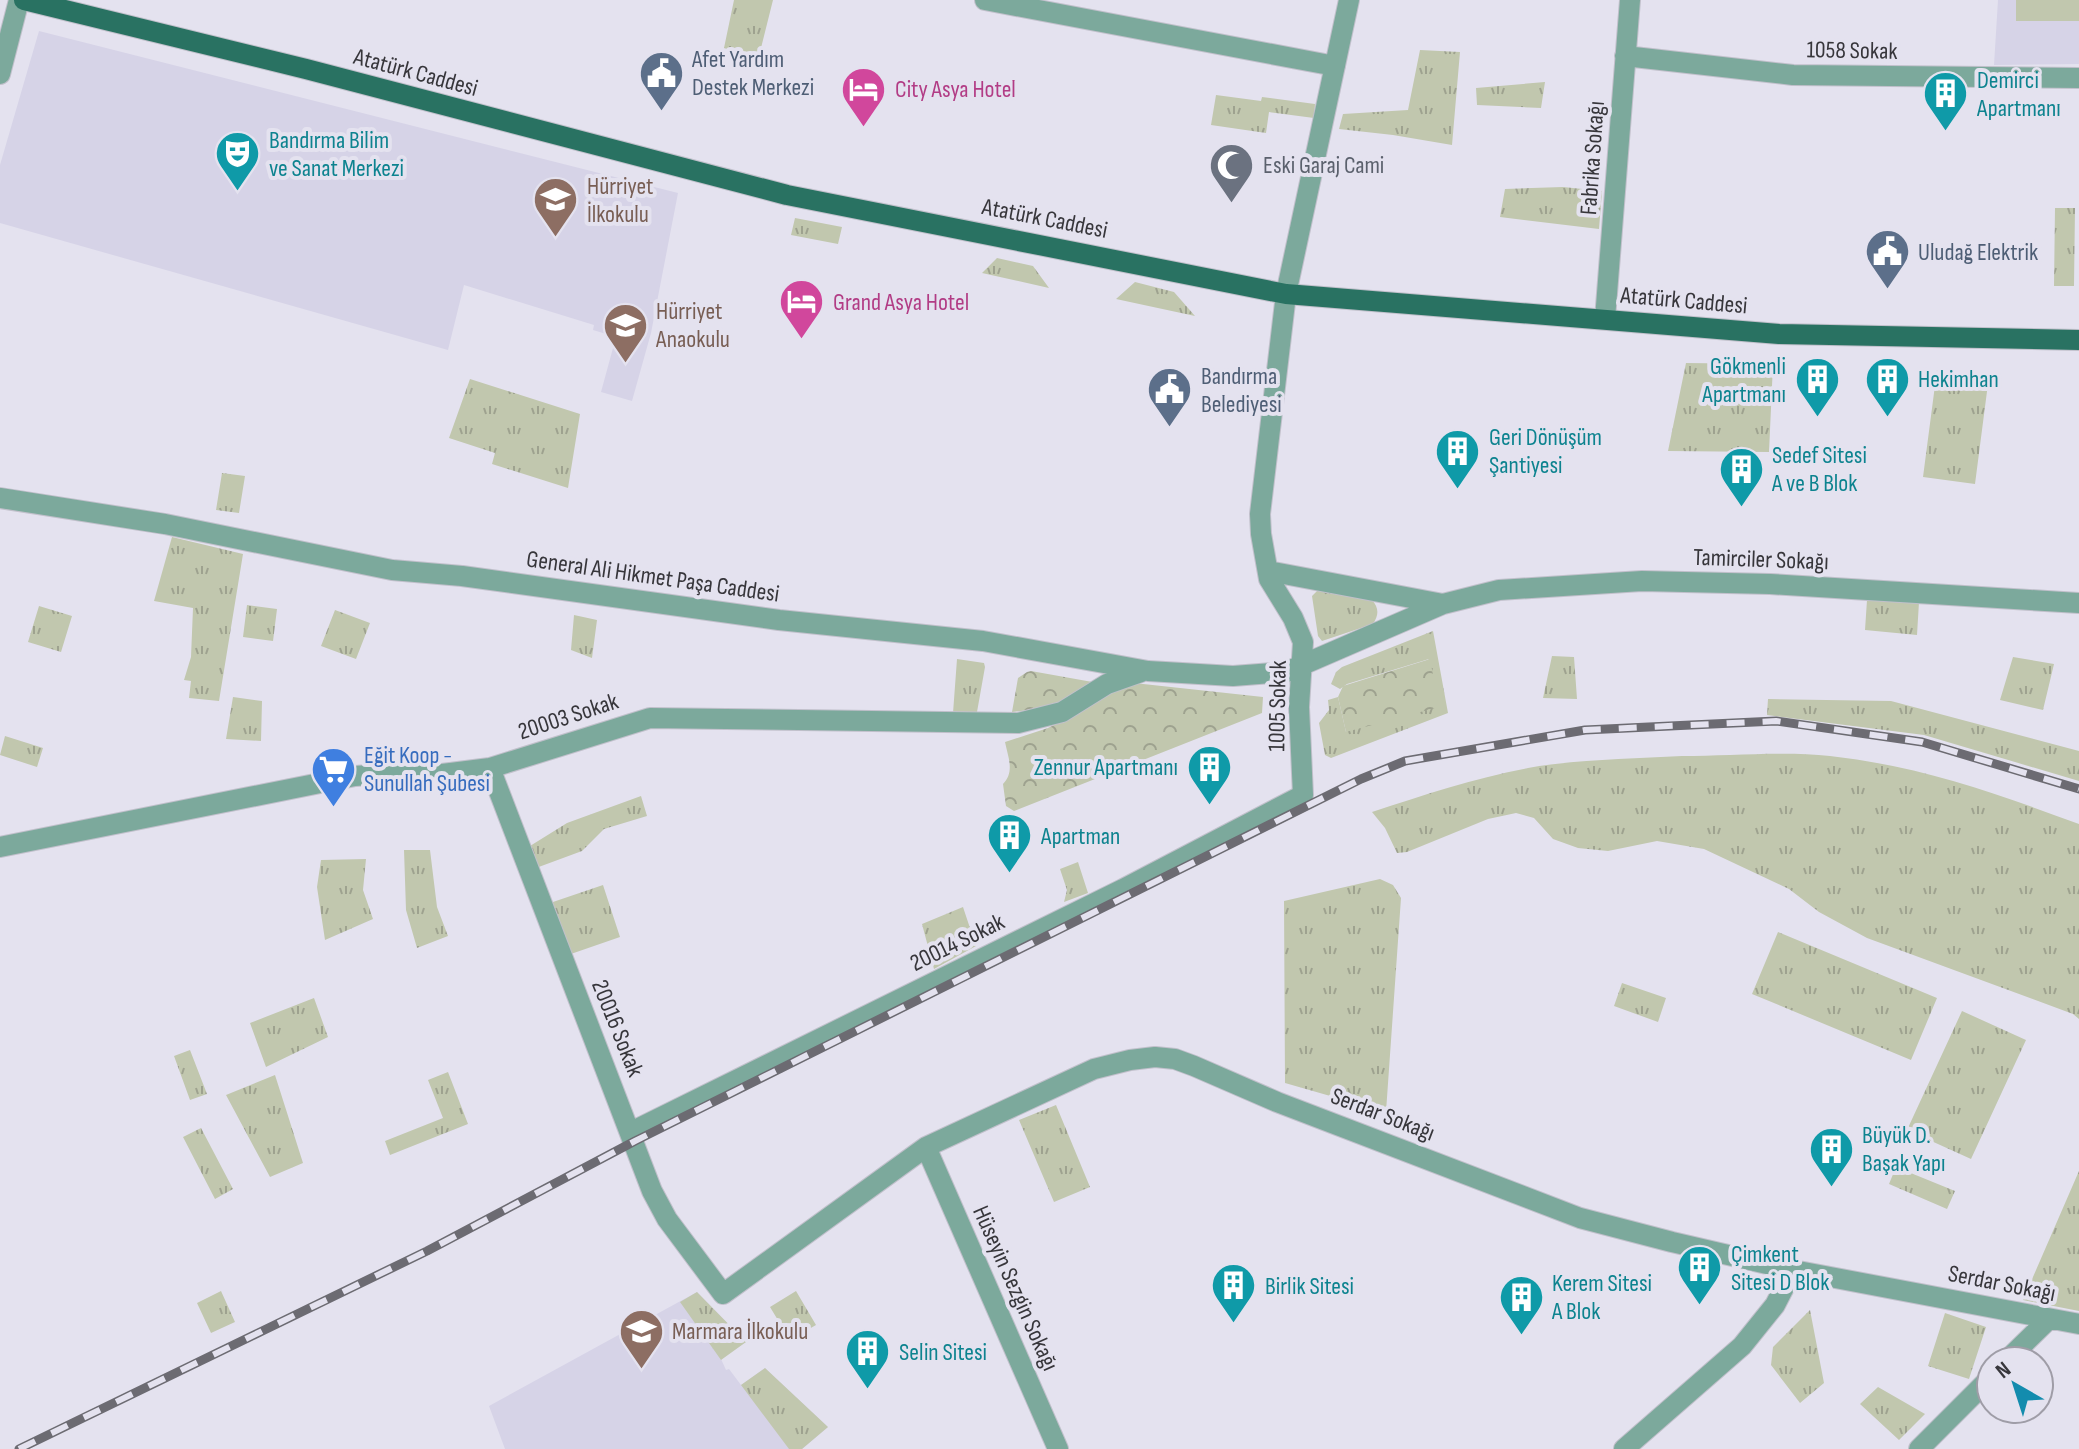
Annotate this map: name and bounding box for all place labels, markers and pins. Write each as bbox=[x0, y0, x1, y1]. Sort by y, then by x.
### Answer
place label: Afet Yardım Destek Merkezi bbox=[691, 45, 814, 102]
public building icon: Afet Yardım Destek Merkezi bbox=[637, 49, 685, 112]
hotel icon: City Asya Hotel bbox=[840, 65, 888, 128]
place label: Demirci Apartmanı bbox=[1976, 66, 2061, 123]
building icon: Demirci Apartmanı bbox=[1922, 70, 1970, 133]
place label: City Asya Hotel bbox=[895, 75, 1016, 104]
place label: Bandırma Bilim ve Sanat Merkezi bbox=[269, 126, 404, 183]
theatre icon: Bandırma Bilim ve Sanat Merkezi bbox=[214, 130, 262, 193]
mosque icon: Eski Garaj Cami bbox=[1208, 141, 1256, 204]
place label: Eski Garaj Cami bbox=[1263, 151, 1384, 180]
place label: Hürriyet İlkokulu bbox=[587, 172, 653, 229]
school or university icon: Hürriyet İlkokulu bbox=[532, 176, 580, 239]
public building icon: Uludağ Elektrik bbox=[1863, 228, 1911, 291]
place label: Uludağ Elektrik bbox=[1918, 238, 2038, 267]
hotel icon: Grand Asya Hotel bbox=[778, 278, 826, 341]
place label: Grand Asya Hotel bbox=[833, 288, 969, 317]
place label: Hürriyet Anaokulu bbox=[655, 297, 730, 354]
school or university icon: Hürriyet Anaokulu bbox=[601, 301, 649, 364]
place label: Gökmenli Apartmanı bbox=[1701, 352, 1786, 409]
building icon: Hekimhan bbox=[1863, 355, 1911, 418]
building icon: Gökmenli Apartmanı bbox=[1793, 356, 1841, 419]
place label: Bandırma Belediyesi bbox=[1201, 362, 1282, 419]
place label: Hekimhan bbox=[1918, 365, 1999, 394]
public building icon: Bandırma Belediyesi bbox=[1146, 366, 1194, 429]
place label: Geri Dönüşüm Şantiyesi bbox=[1489, 423, 1602, 480]
building icon: Geri Dönüşüm Şantiyesi bbox=[1434, 427, 1482, 490]
place label: Sedef Sitesi A ve B Blok bbox=[1771, 441, 1867, 498]
building icon: Sedef Sitesi A ve B Blok bbox=[1717, 445, 1765, 508]
place label: Eğit Koop - Sunullah Şubesi bbox=[364, 741, 490, 798]
building icon: Zennur Apartmanı bbox=[1185, 743, 1233, 806]
supermarket icon: Eğit Koop - Sunullah Şubesi bbox=[309, 745, 357, 808]
place label: Zennur Apartmanı bbox=[1034, 753, 1178, 782]
building icon: Apartman bbox=[986, 812, 1034, 875]
place label: Apartman bbox=[1040, 822, 1120, 851]
place label: Büyük D. Başak Yapı bbox=[1862, 1121, 1945, 1178]
building icon: Büyük D. Başak Yapı bbox=[1807, 1125, 1855, 1188]
place label: Çimkent Sitesi D Blok bbox=[1731, 1240, 1829, 1297]
building icon: Çimkent Sitesi D Blok bbox=[1676, 1244, 1724, 1307]
building icon: Birlik Sitesi bbox=[1210, 1262, 1258, 1325]
place label: Kerem Sitesi A Blok bbox=[1551, 1269, 1652, 1326]
place label: Birlik Sitesi bbox=[1265, 1272, 1354, 1301]
building icon: Kerem Sitesi A Blok bbox=[1497, 1273, 1545, 1336]
school or university icon: Marmara İlkokulu bbox=[617, 1307, 665, 1370]
place label: Marmara İlkokulu bbox=[672, 1317, 808, 1346]
building icon: Selin Sitesi bbox=[844, 1328, 892, 1391]
place label: Selin Sitesi bbox=[899, 1338, 987, 1367]

